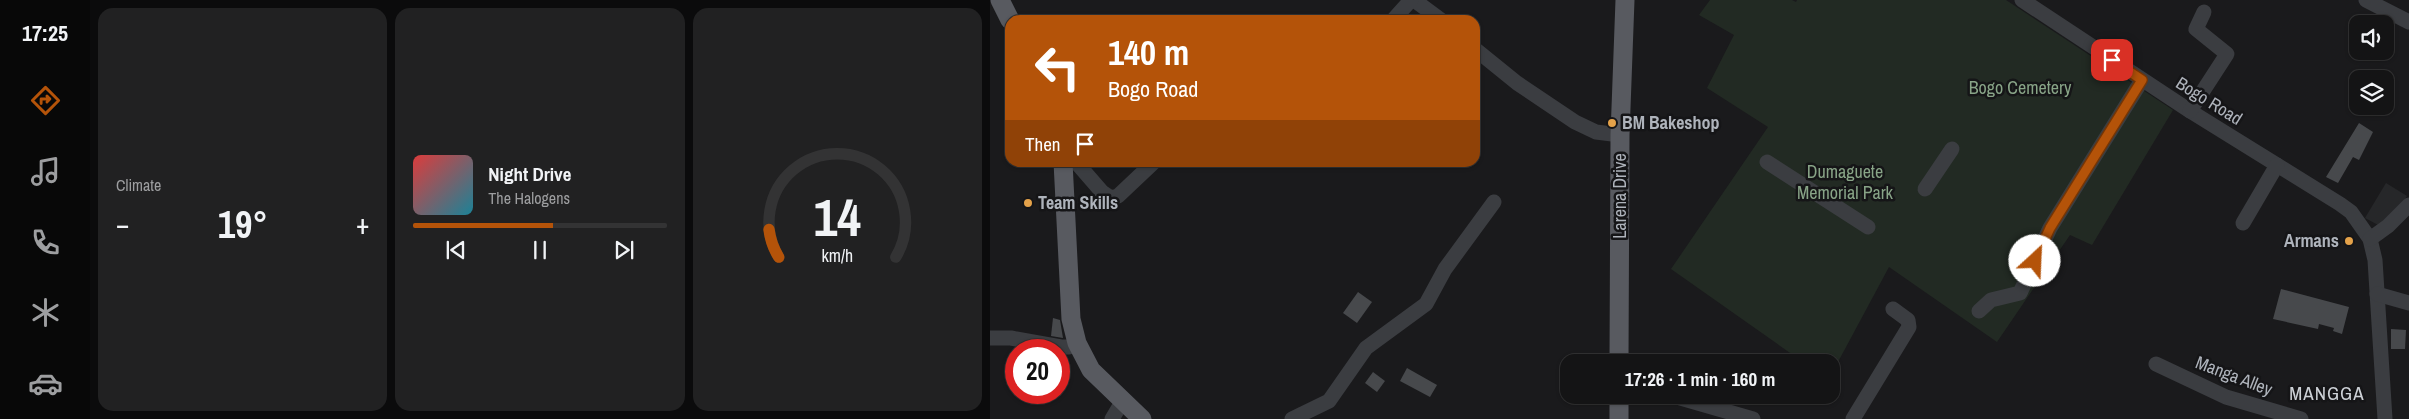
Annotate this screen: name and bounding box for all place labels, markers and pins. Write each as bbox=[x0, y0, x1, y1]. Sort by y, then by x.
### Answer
pin bbox=[2091, 39, 2133, 81]
place label: BM Bakeshop bbox=[1622, 110, 1720, 135]
marker: BM Bakeshop bbox=[1606, 117, 1618, 129]
place label: Team Skills bbox=[1038, 190, 1118, 215]
marker: Team Skills bbox=[1022, 197, 1034, 209]
place label: Armans bbox=[2284, 228, 2339, 253]
marker: Armans bbox=[2343, 235, 2355, 247]

